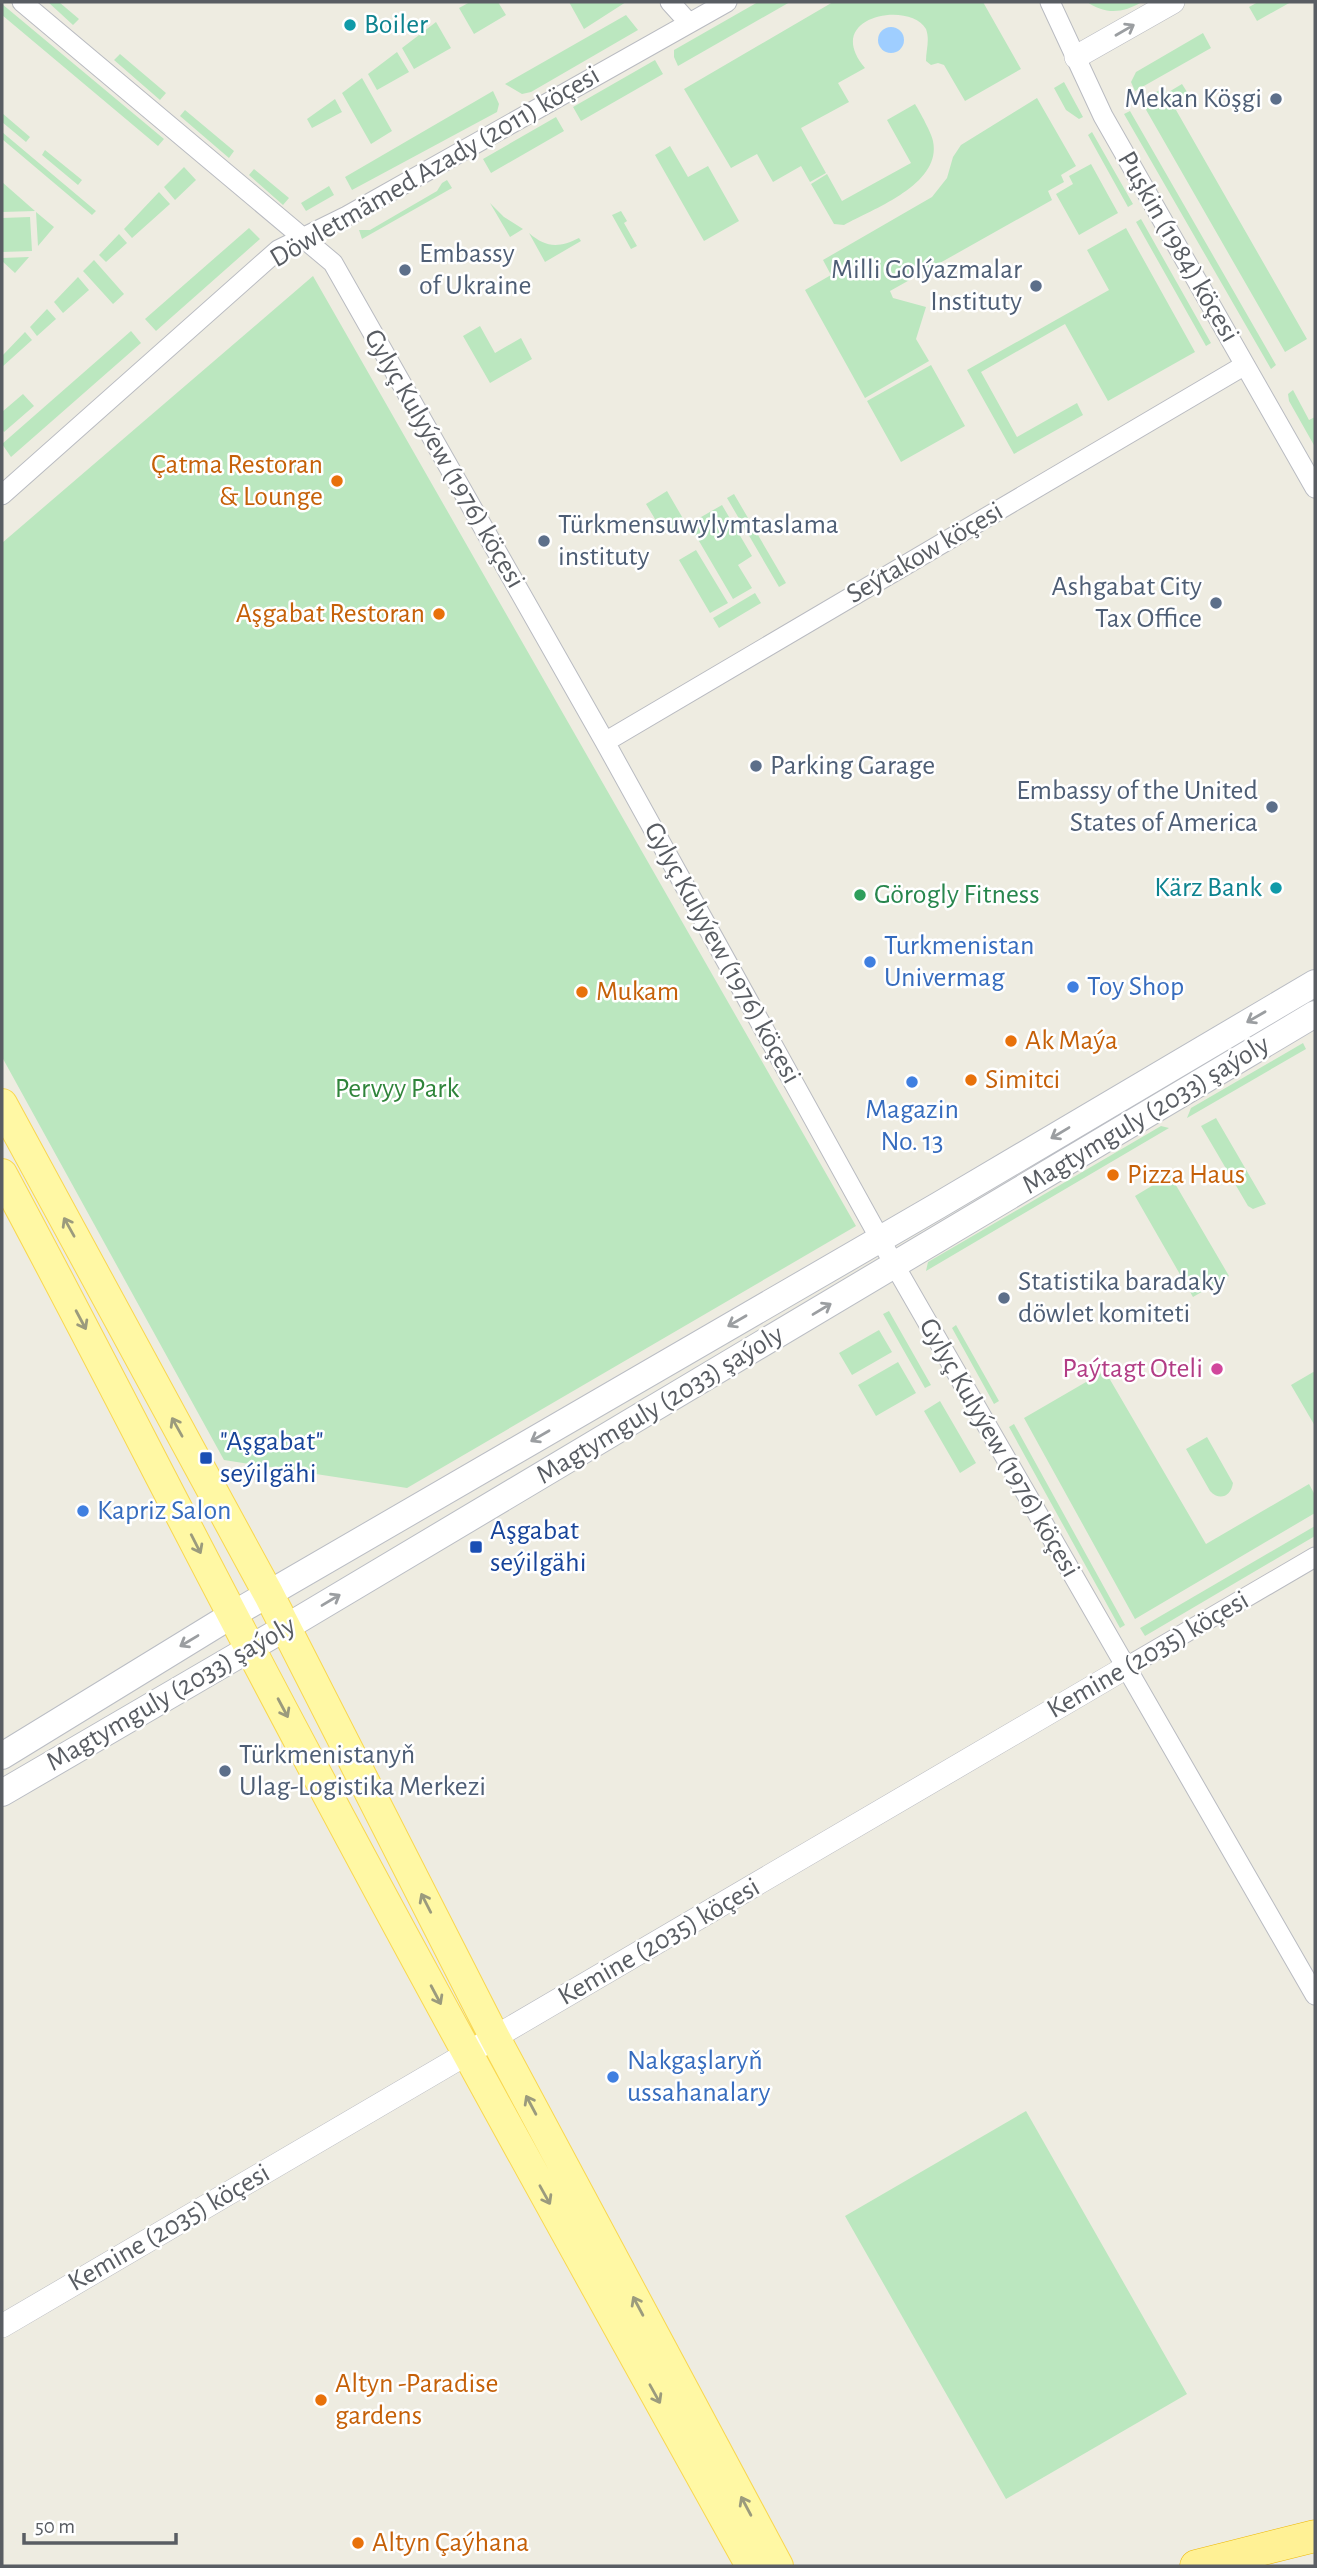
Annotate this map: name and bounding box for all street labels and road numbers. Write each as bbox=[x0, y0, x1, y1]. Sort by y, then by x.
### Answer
street label: Döwletmämed Azady (2011) köçesi bbox=[266, 61, 604, 273]
street label: Puşkin (1984) köçesi bbox=[1112, 147, 1244, 347]
street label: Gylyç Kulyýew (1976) köçesi bbox=[358, 325, 530, 593]
street label: Seýtakow köçesi bbox=[842, 497, 1008, 609]
street label: Gylyç Kulyýew (1976) köçesi bbox=[639, 818, 805, 1088]
street label: Magtymguly (2033) şaýoly bbox=[1018, 1030, 1274, 1200]
street label: Gylyç Kulyýew (1976) köçesi bbox=[913, 1314, 1085, 1582]
street label: Magtymguly (2033) şaýoly bbox=[532, 1320, 788, 1490]
street label: Kemine (2035) köçesi bbox=[1042, 1586, 1254, 1724]
street label: Magtymguly (2033) şaýoly bbox=[42, 1611, 300, 1777]
street label: Kemine (2035) köçesi bbox=[553, 1873, 765, 2011]
street label: Kemine (2035) köçesi bbox=[63, 2159, 275, 2297]

